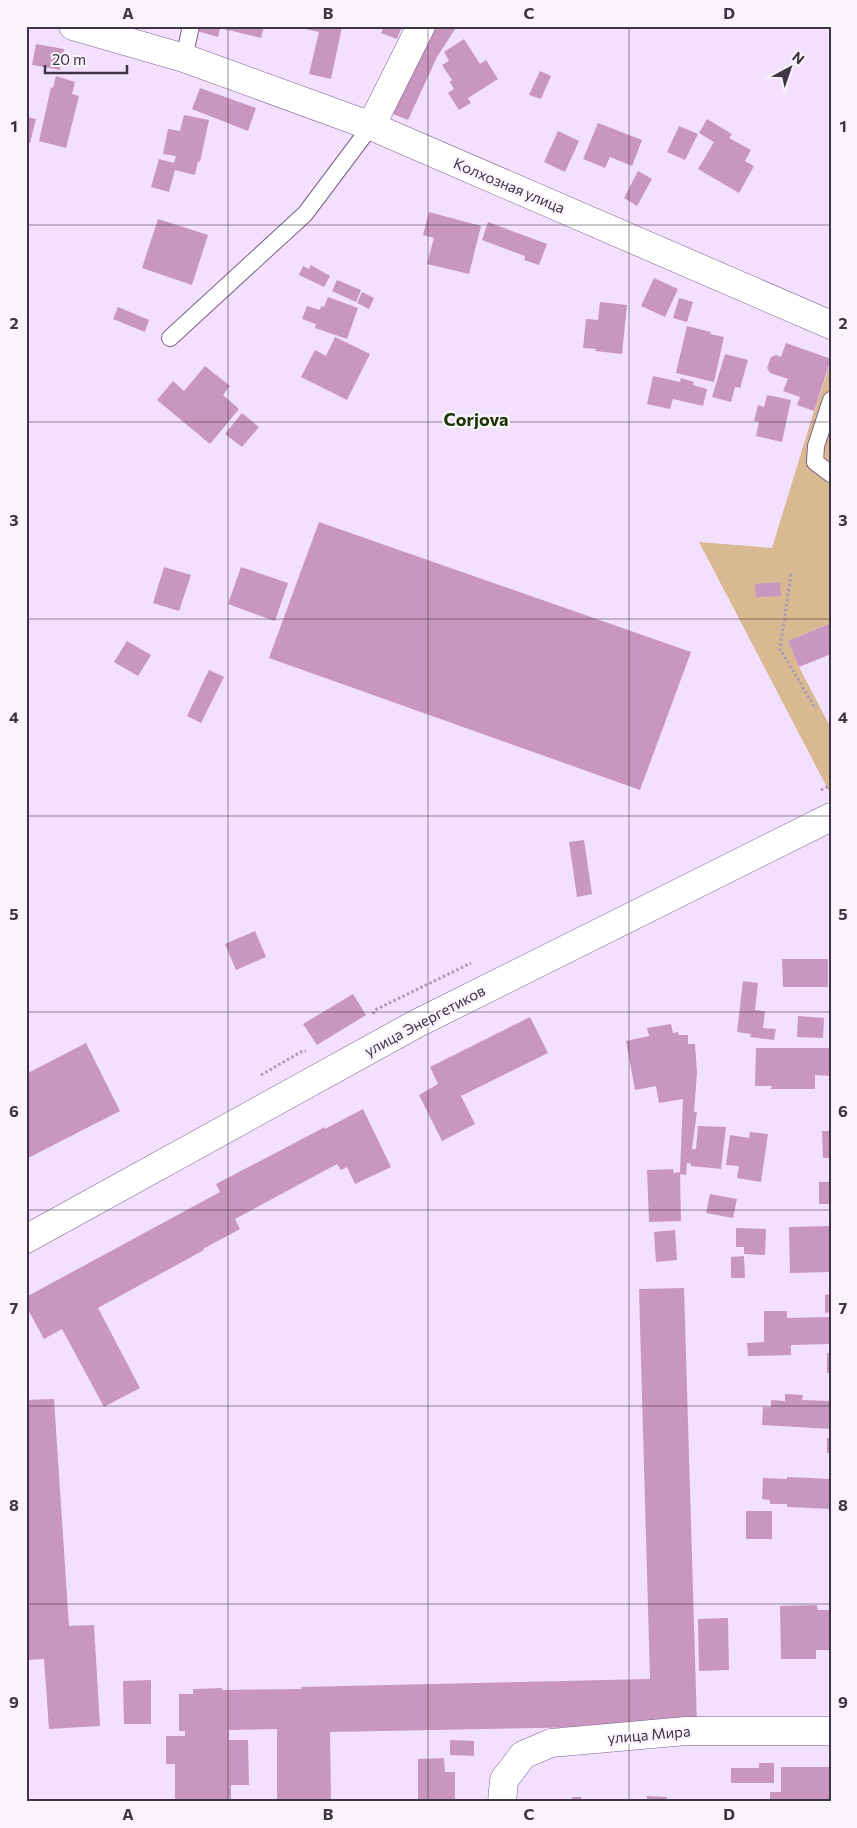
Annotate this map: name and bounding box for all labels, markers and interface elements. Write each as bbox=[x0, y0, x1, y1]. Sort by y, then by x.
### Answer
text: A bbox=[122, 3, 134, 22]
text: B bbox=[323, 3, 334, 22]
text: C bbox=[524, 3, 535, 22]
text: D bbox=[723, 3, 735, 22]
scale bar bbox=[45, 42, 128, 74]
north arrow bbox=[764, 42, 814, 92]
text: N bbox=[789, 48, 808, 68]
text: 20 m bbox=[52, 50, 86, 68]
text: 1 bbox=[10, 116, 18, 135]
text: 1 bbox=[839, 116, 847, 135]
street label: Колхозная улица bbox=[451, 154, 568, 217]
text: 2 bbox=[9, 313, 19, 332]
text: 2 bbox=[838, 313, 848, 332]
district label: Corjova bbox=[444, 408, 508, 430]
text: 3 bbox=[9, 510, 19, 529]
text: 3 bbox=[838, 510, 848, 529]
text: 4 bbox=[9, 707, 19, 726]
text: 4 bbox=[838, 707, 848, 726]
text: 5 bbox=[9, 904, 19, 923]
text: 5 bbox=[838, 904, 848, 923]
street label: улица Энергетиков bbox=[361, 981, 488, 1060]
text: 6 bbox=[9, 1101, 19, 1120]
text: 6 bbox=[838, 1101, 848, 1120]
text: 7 bbox=[10, 1298, 19, 1317]
text: 7 bbox=[839, 1298, 848, 1317]
text: 8 bbox=[9, 1495, 19, 1514]
text: 8 bbox=[838, 1495, 848, 1514]
text: 9 bbox=[9, 1692, 19, 1711]
text: 9 bbox=[838, 1692, 848, 1711]
street label: улица Мира bbox=[607, 1721, 691, 1747]
text: A bbox=[122, 1804, 134, 1823]
text: B bbox=[323, 1804, 334, 1823]
text: C bbox=[524, 1804, 535, 1823]
text: D bbox=[723, 1804, 735, 1823]

